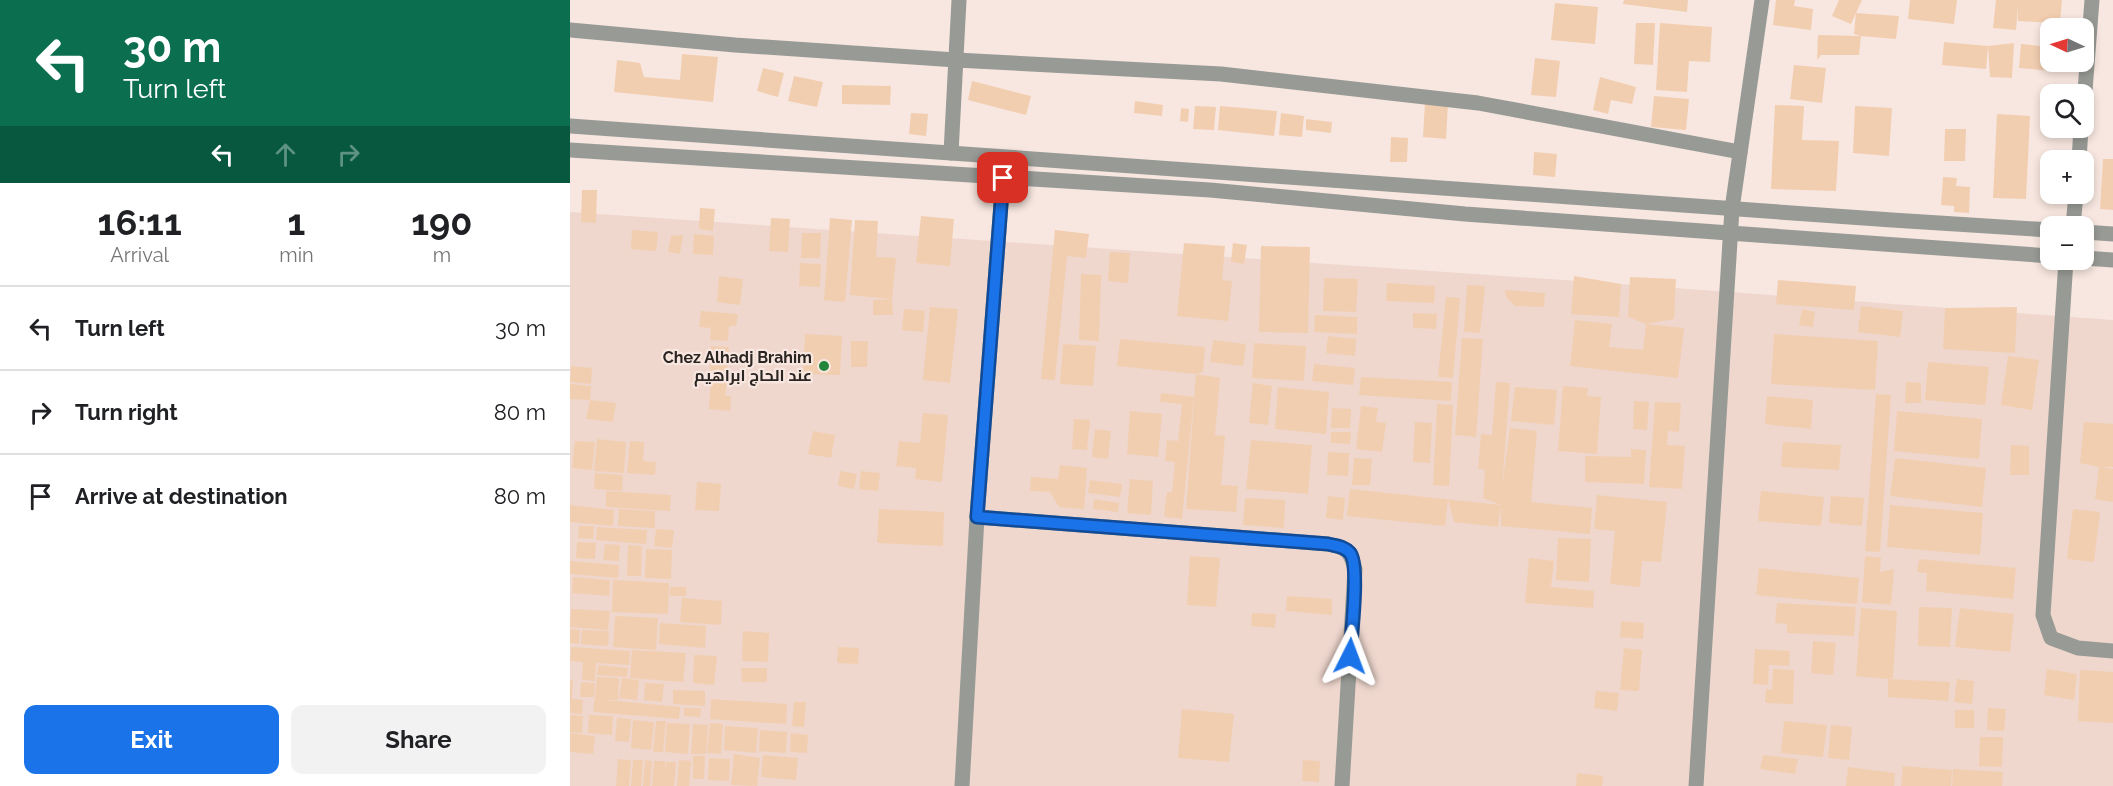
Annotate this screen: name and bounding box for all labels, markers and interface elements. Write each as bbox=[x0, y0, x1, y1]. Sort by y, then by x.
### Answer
north arrow bbox=[2040, 18, 2094, 72]
map controls bbox=[2040, 18, 2094, 270]
text: 30 m bbox=[123, 23, 221, 72]
icon: left bbox=[24, 24, 102, 102]
text: Turn left bbox=[123, 73, 226, 104]
button: search bbox=[2040, 84, 2094, 138]
icon: left bbox=[206, 138, 239, 171]
icon: ahead bbox=[269, 138, 302, 171]
icon: right bbox=[332, 138, 365, 171]
button: + bbox=[2040, 150, 2094, 204]
pin bbox=[977, 152, 1028, 203]
icon: arrive bbox=[986, 161, 1019, 194]
text: 16:11 bbox=[98, 201, 182, 243]
text: 1 bbox=[288, 201, 305, 243]
text: 190 bbox=[411, 201, 472, 243]
button: − bbox=[2040, 216, 2094, 270]
text: Arrival bbox=[110, 243, 169, 267]
text: min bbox=[279, 243, 314, 267]
text: m bbox=[433, 243, 451, 267]
icon: left bbox=[24, 312, 57, 345]
text: Turn left bbox=[75, 315, 165, 341]
text: 30 m bbox=[495, 315, 546, 341]
place label: Chez Alhadj Brahim عند الحاج ابراهيم bbox=[663, 348, 812, 387]
marker: Chez Alhadj Brahim عند الحاج ابراهيم bbox=[817, 359, 831, 373]
icon: right bbox=[24, 396, 57, 429]
text: Turn right bbox=[75, 399, 178, 425]
text: 80 m bbox=[494, 399, 546, 425]
icon: arrive bbox=[24, 480, 57, 513]
text: Arrive at destination bbox=[75, 483, 288, 509]
text: 80 m bbox=[494, 483, 546, 509]
position arrow bbox=[1318, 624, 1382, 688]
button: Exit bbox=[24, 705, 279, 774]
button: Share bbox=[291, 705, 546, 774]

